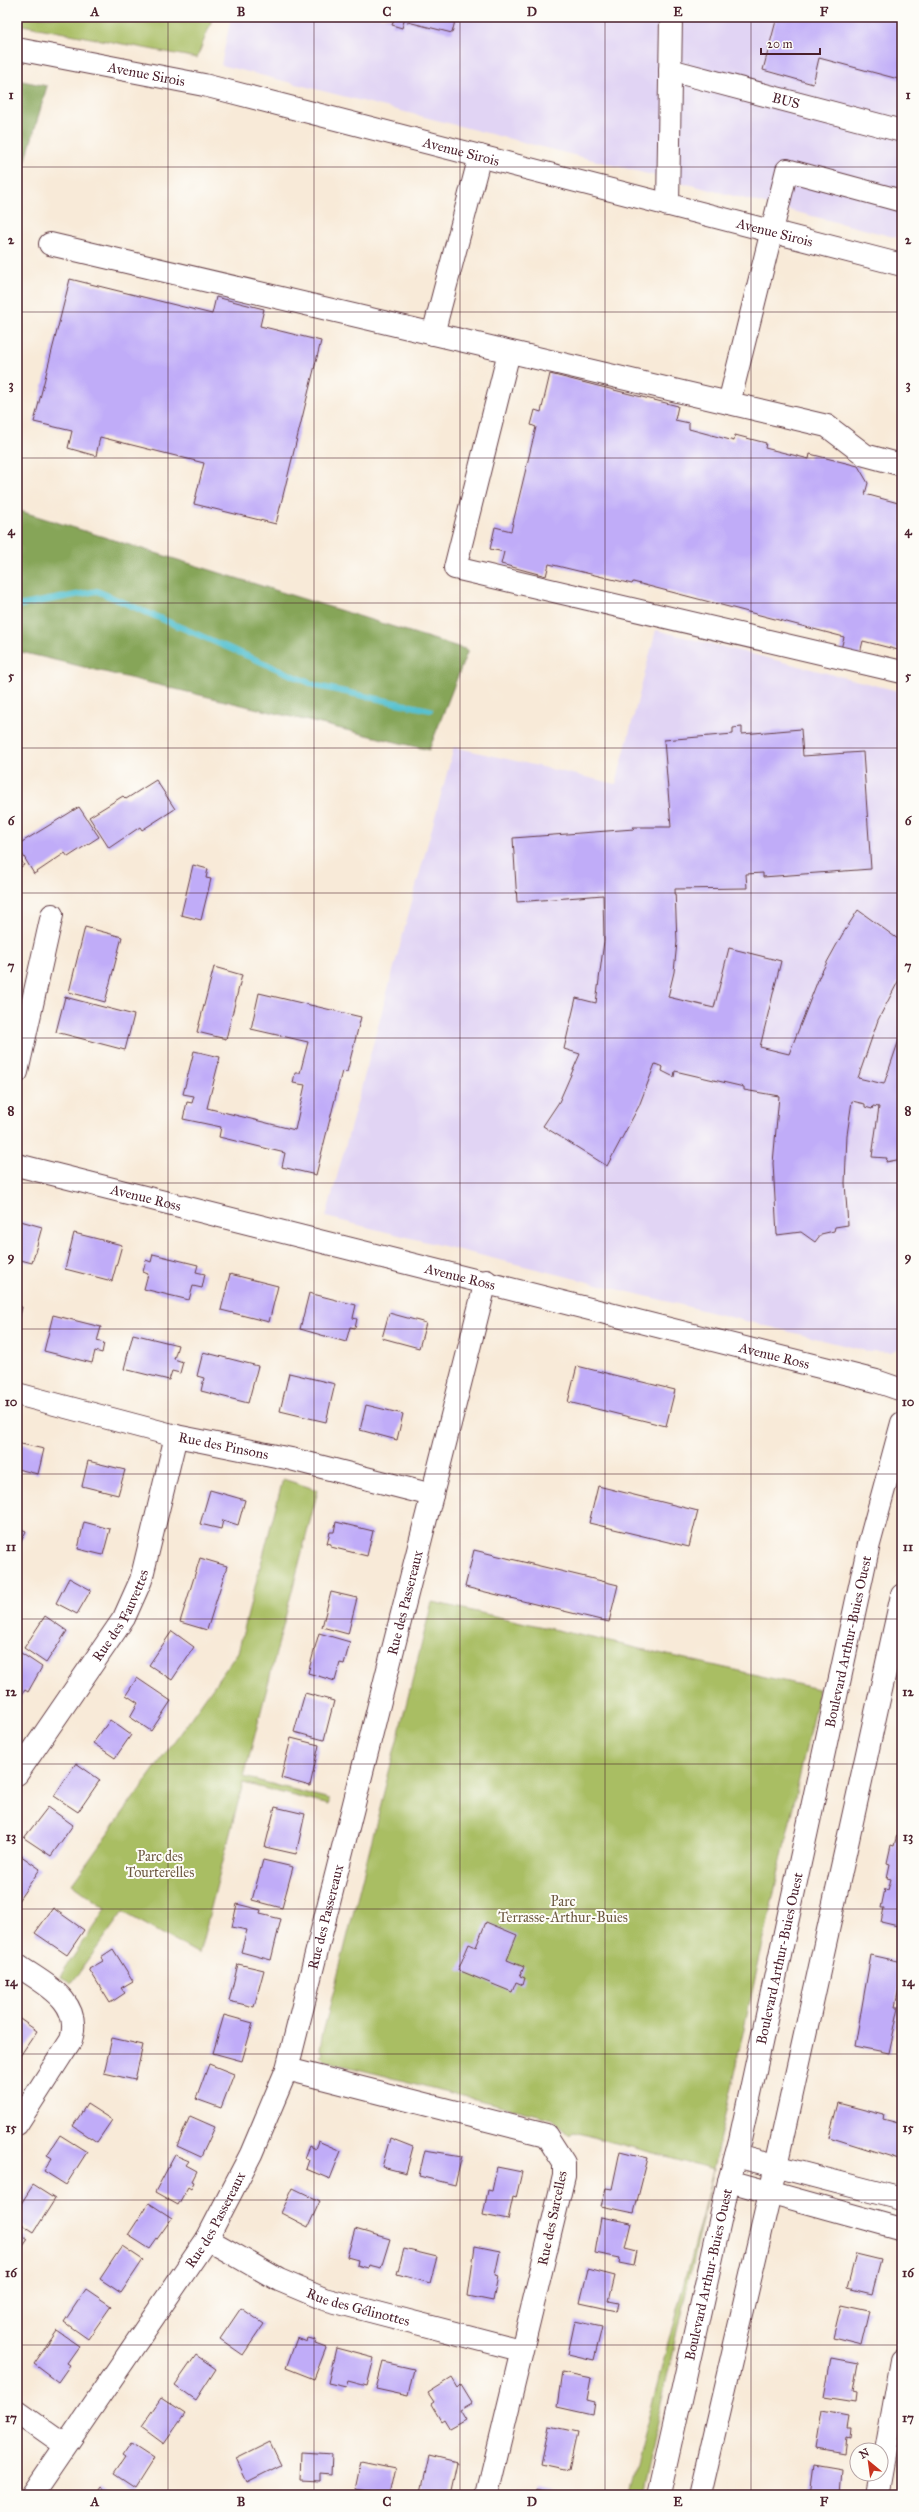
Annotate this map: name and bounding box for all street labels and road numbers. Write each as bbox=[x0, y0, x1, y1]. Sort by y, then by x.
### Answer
street label: Avenue Sirois bbox=[105, 59, 187, 90]
street label: BUS bbox=[770, 89, 802, 113]
street label: Avenue Sirois bbox=[420, 134, 501, 170]
street label: Avenue Sirois bbox=[734, 214, 815, 251]
street label: Avenue Ross bbox=[108, 1181, 183, 1215]
street label: Avenue Ross bbox=[422, 1260, 497, 1294]
street label: Avenue Ross bbox=[736, 1339, 811, 1373]
street label: Rue des Pinsons bbox=[177, 1429, 270, 1463]
street label: Rue des Passereaux bbox=[384, 1548, 427, 1657]
street label: Boulevard Arthur-Buies Ouest bbox=[821, 1554, 875, 1729]
street label: Rue des Fauvettes bbox=[89, 1568, 152, 1665]
street label: Rue des Passereaux bbox=[305, 1862, 347, 1971]
street label: Boulevard Arthur-Buies Ouest bbox=[753, 1871, 807, 2046]
street label: Rue des Passereaux bbox=[182, 2168, 250, 2271]
street label: Rue des Sarcelles bbox=[534, 2169, 571, 2267]
street label: Boulevard Arthur-Buies Ouest bbox=[681, 2187, 736, 2362]
street label: Rue des Gélinottes bbox=[304, 2285, 412, 2330]

